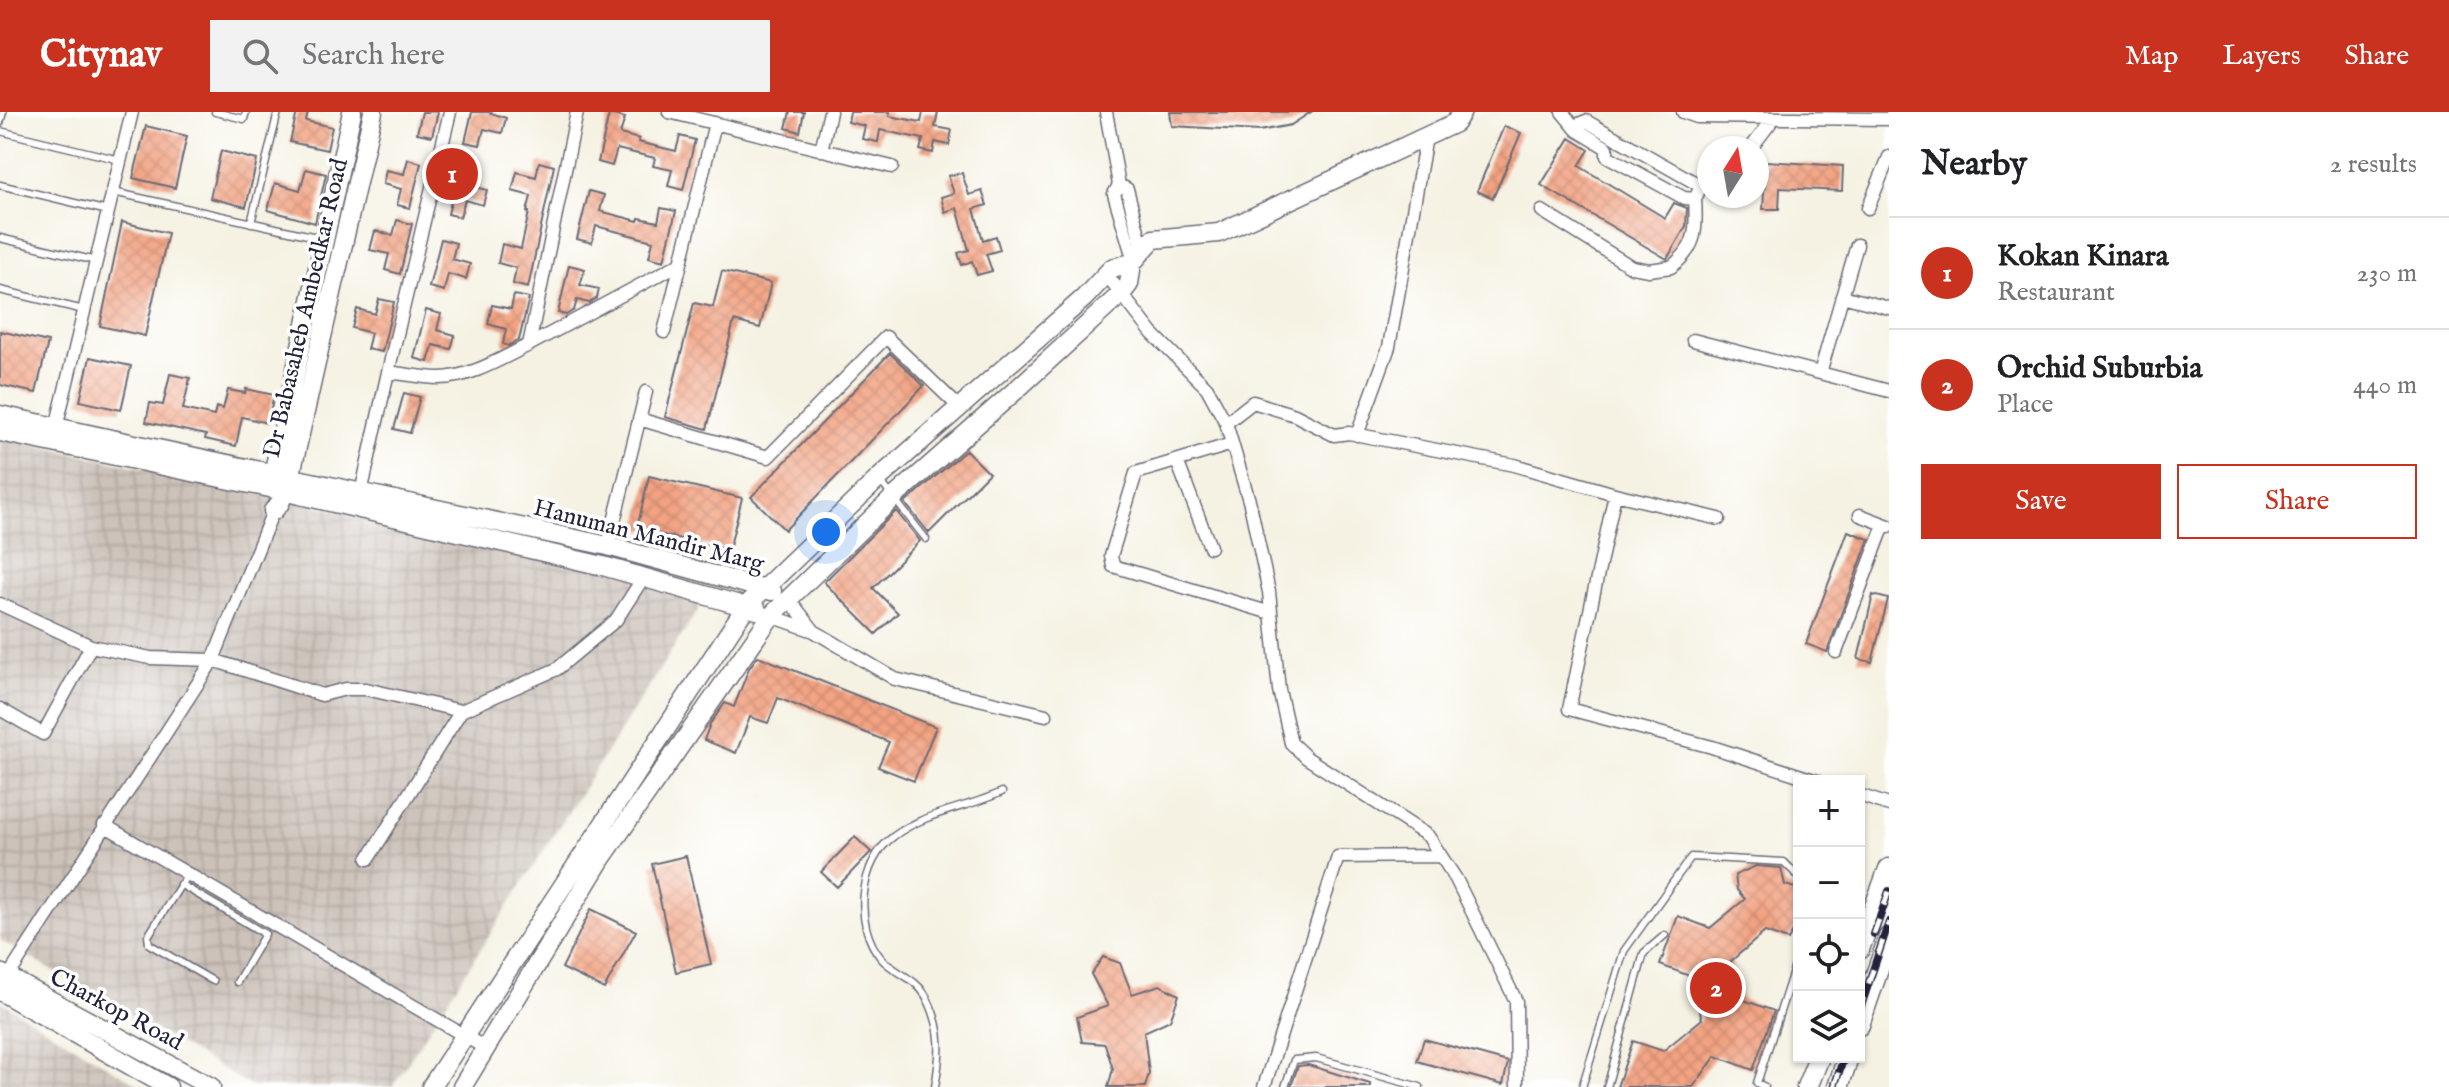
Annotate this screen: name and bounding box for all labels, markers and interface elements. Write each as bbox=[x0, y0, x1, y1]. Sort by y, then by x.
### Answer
search box bbox=[210, 20, 770, 92]
text: Citynav bbox=[40, 32, 162, 80]
icon: search bbox=[238, 34, 282, 78]
text: Search here bbox=[302, 37, 445, 75]
text: Map bbox=[2125, 39, 2178, 74]
text: Layers bbox=[2222, 39, 2301, 74]
text: Share bbox=[2345, 39, 2409, 74]
north arrow bbox=[1697, 136, 1769, 208]
text: Nearby bbox=[1921, 143, 2027, 186]
pin: 1 bbox=[426, 144, 478, 204]
text: 2 results bbox=[2330, 148, 2417, 181]
street label: Dr Babasaheb Ambedkar Road bbox=[257, 155, 356, 461]
text: Kokan Kinara bbox=[1997, 238, 2169, 276]
text: 1 bbox=[1942, 257, 1952, 290]
text: 230 m bbox=[2357, 257, 2417, 290]
text: Restaurant bbox=[1997, 276, 2115, 309]
text: Orchid Suburbia bbox=[1997, 350, 2202, 388]
text: 2 bbox=[1941, 369, 1953, 402]
text: 440 m bbox=[2353, 369, 2417, 402]
text: Place bbox=[1997, 388, 2053, 421]
button: Save bbox=[1921, 464, 2161, 539]
button: Share bbox=[2177, 464, 2417, 539]
street label: Hanuman Mandir Marg bbox=[530, 493, 768, 580]
your location bbox=[806, 512, 846, 552]
map controls bbox=[1793, 775, 1865, 1063]
button: + bbox=[1793, 775, 1865, 847]
button: − bbox=[1793, 847, 1865, 919]
button: locate bbox=[1793, 919, 1865, 991]
pin: 2 bbox=[1690, 958, 1742, 1018]
street label: Charkop Road bbox=[44, 962, 189, 1059]
button: layers bbox=[1793, 991, 1865, 1063]

